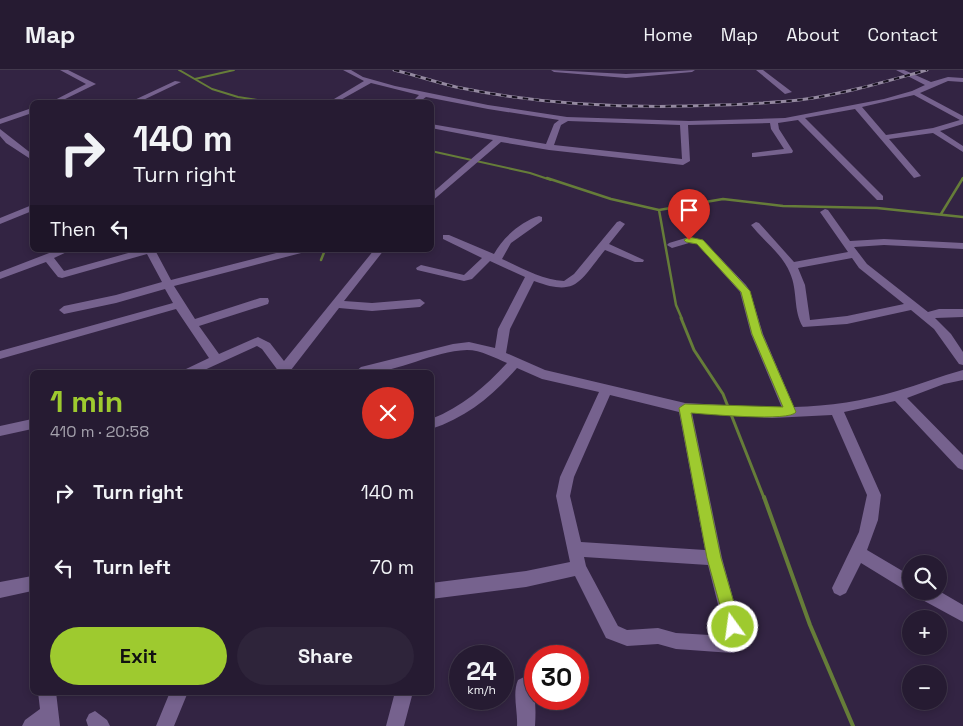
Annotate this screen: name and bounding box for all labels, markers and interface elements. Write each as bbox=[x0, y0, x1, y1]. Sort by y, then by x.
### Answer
text: Map bbox=[25, 19, 75, 50]
text: Home bbox=[644, 23, 693, 46]
text: Map bbox=[721, 23, 758, 46]
text: About bbox=[786, 23, 840, 46]
text: Contact bbox=[868, 23, 938, 46]
text: 140 m bbox=[133, 117, 233, 161]
icon: right bbox=[50, 120, 115, 185]
text: Turn right bbox=[133, 160, 236, 188]
pin bbox=[668, 189, 710, 240]
icon: arrive bbox=[675, 196, 703, 224]
icon: left bbox=[106, 215, 134, 243]
text: Then bbox=[50, 217, 96, 242]
text: 1 min bbox=[50, 382, 123, 421]
button: close bbox=[362, 387, 414, 439]
text: 410 m · 20:58 bbox=[50, 421, 149, 442]
icon: right bbox=[50, 479, 78, 507]
text: Turn right bbox=[93, 480, 183, 505]
text: 140 m bbox=[361, 480, 414, 505]
icon: left bbox=[50, 554, 78, 582]
text: Turn left bbox=[93, 555, 171, 580]
text: 70 m bbox=[370, 555, 414, 580]
map controls bbox=[902, 555, 947, 710]
button: search bbox=[902, 555, 947, 600]
position arrow bbox=[706, 600, 758, 652]
button: + bbox=[902, 610, 947, 655]
button: Exit bbox=[50, 627, 227, 685]
button: Share bbox=[237, 627, 414, 685]
speed limit sign: 30 bbox=[524, 645, 589, 710]
text: 24 bbox=[466, 655, 497, 687]
button: − bbox=[902, 665, 947, 710]
text: km/h bbox=[467, 682, 496, 698]

